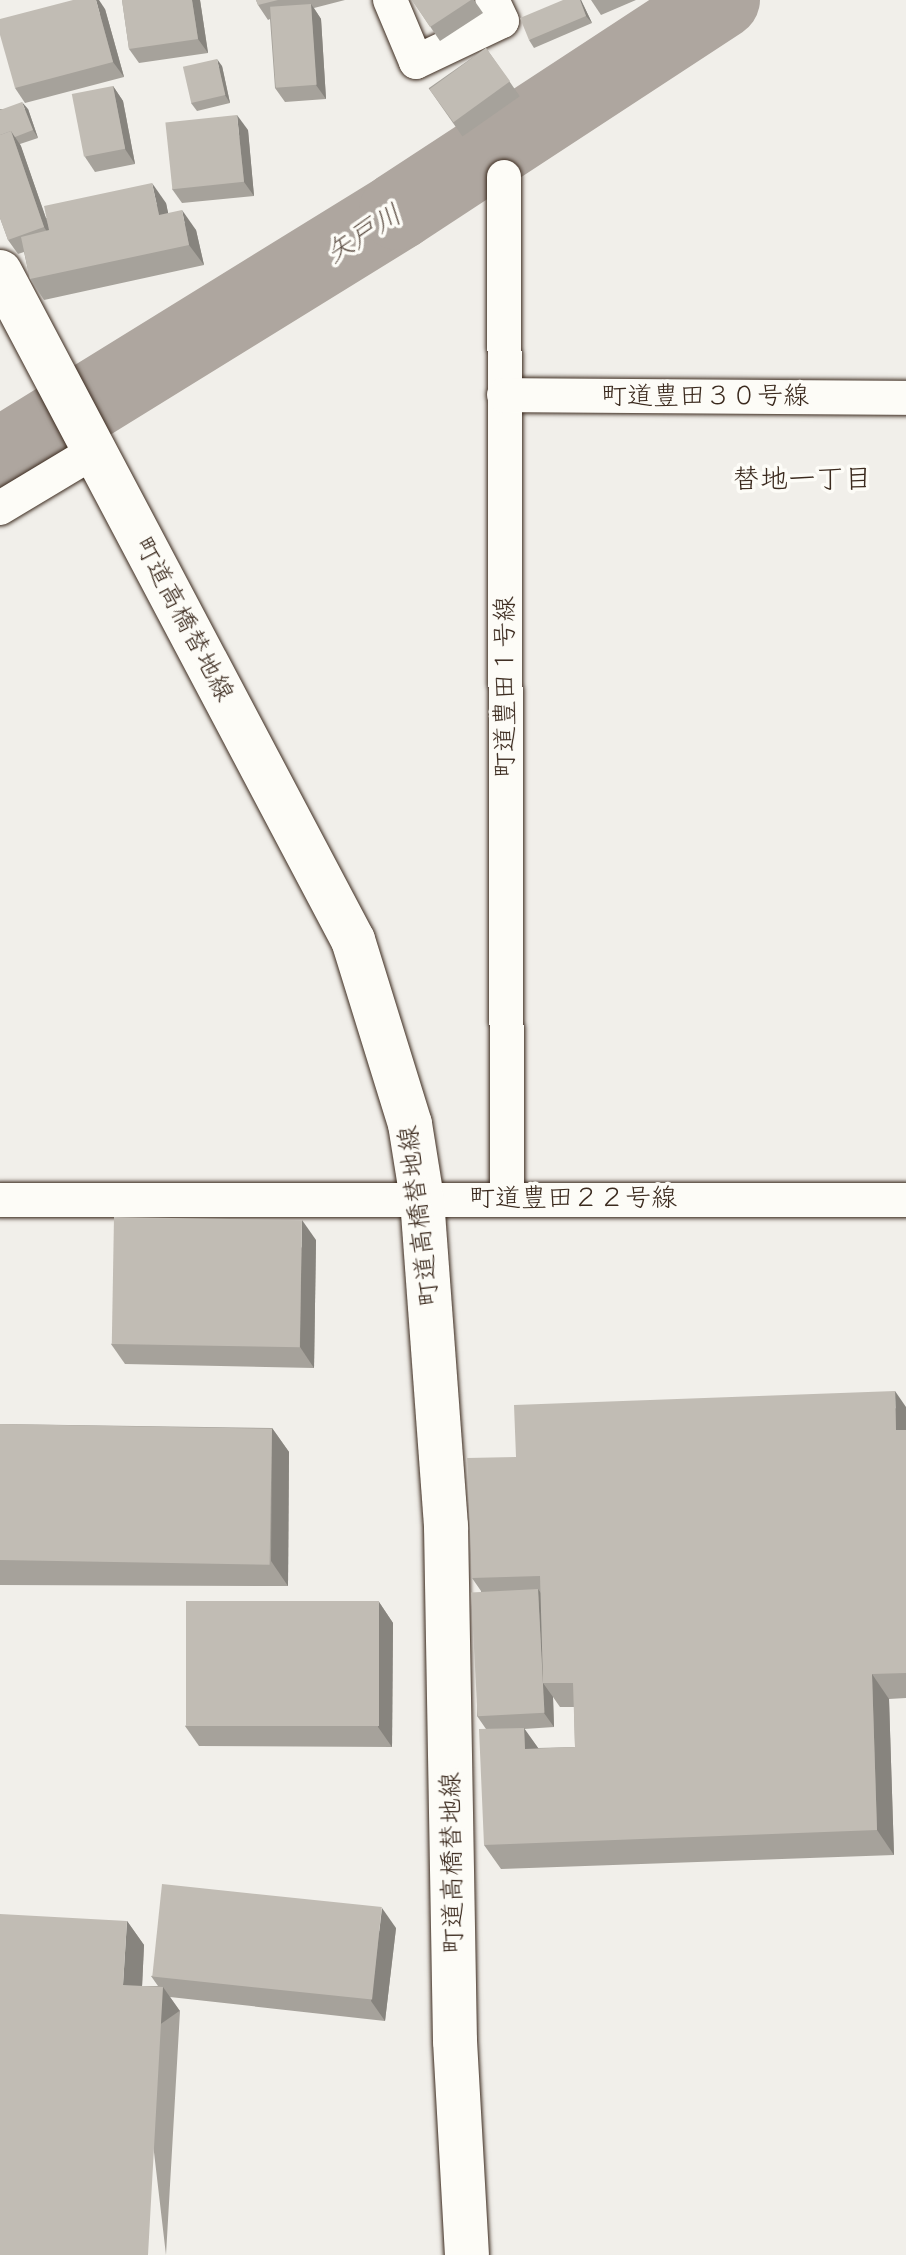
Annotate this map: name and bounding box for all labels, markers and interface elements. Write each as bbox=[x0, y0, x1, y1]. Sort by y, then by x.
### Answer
water label: 矢戸川 bbox=[318, 196, 408, 270]
street label: 町道豊田３０号線 bbox=[601, 380, 809, 412]
district label: 替地一丁目 bbox=[732, 461, 872, 495]
street label: 町道高橋替地線 bbox=[128, 531, 240, 707]
street label: 町道豊田１号線 bbox=[489, 596, 521, 778]
street label: 町道高橋替地線 bbox=[392, 1124, 446, 1308]
street label: 町道豊田２２号線 bbox=[469, 1182, 677, 1214]
street label: 町道高橋替地線 bbox=[435, 1772, 469, 1954]

